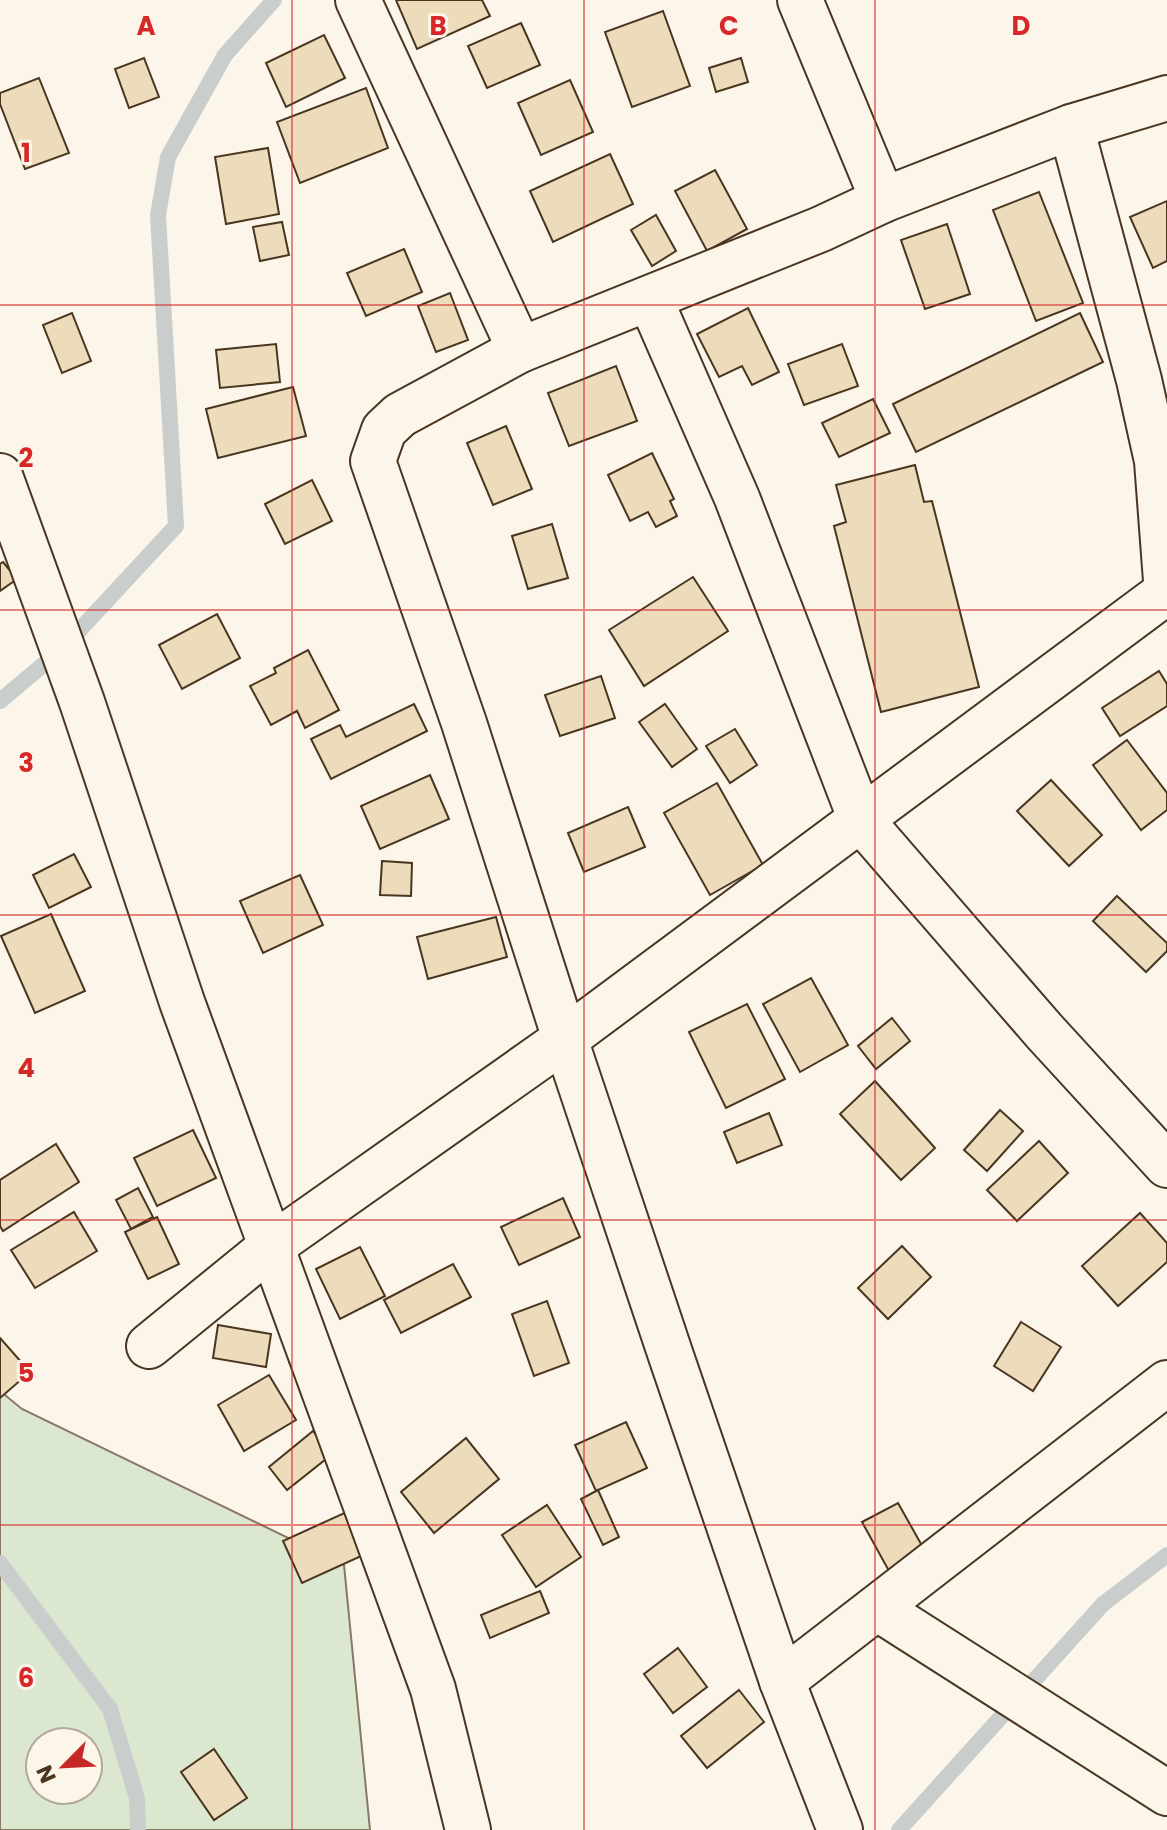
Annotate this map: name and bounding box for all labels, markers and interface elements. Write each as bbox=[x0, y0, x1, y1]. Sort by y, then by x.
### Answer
text: A bbox=[136, 8, 156, 44]
text: B bbox=[429, 8, 447, 44]
text: C bbox=[719, 8, 739, 44]
text: D bbox=[1012, 8, 1031, 44]
text: 1 bbox=[21, 135, 31, 171]
text: 2 bbox=[19, 440, 34, 476]
text: 3 bbox=[18, 745, 34, 781]
text: 4 bbox=[17, 1050, 35, 1086]
text: 5 bbox=[18, 1355, 34, 1391]
text: 6 bbox=[18, 1660, 34, 1696]
north arrow bbox=[24, 1726, 104, 1806]
text: N bbox=[29, 1760, 64, 1788]

